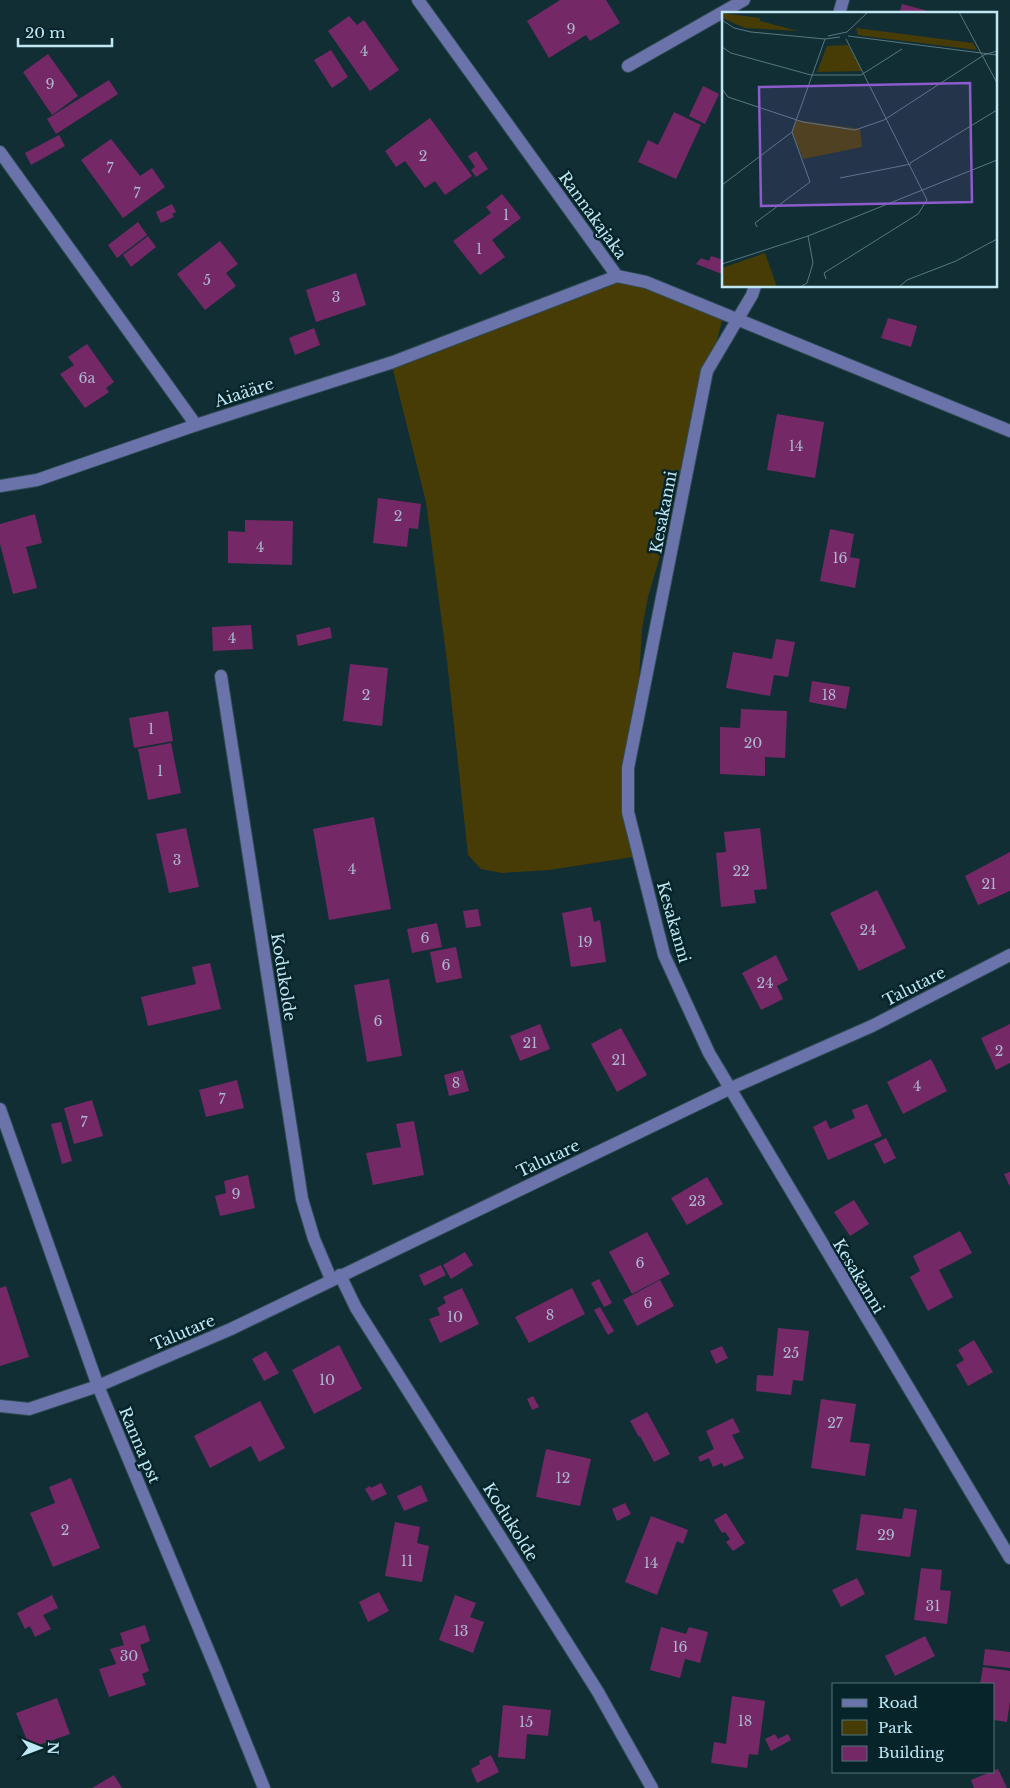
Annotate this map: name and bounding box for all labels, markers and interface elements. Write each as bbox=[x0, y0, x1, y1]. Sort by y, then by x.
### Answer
inset map bbox=[722, 12, 998, 288]
scale bar bbox=[18, 15, 111, 47]
house number: 9 bbox=[566, 20, 576, 38]
text: 20 m bbox=[25, 23, 65, 42]
house number: 4 bbox=[360, 42, 368, 60]
house number: 9 bbox=[45, 75, 55, 93]
house number: 2 bbox=[419, 147, 427, 165]
house number: 7 bbox=[106, 159, 114, 177]
street label: Rannakajaka bbox=[554, 167, 632, 263]
house number: 7 bbox=[133, 184, 141, 202]
house number: 1 bbox=[503, 206, 509, 224]
house number: 1 bbox=[476, 240, 482, 258]
house number: 5 bbox=[203, 271, 211, 289]
house number: 3 bbox=[332, 288, 340, 306]
house number: 6a bbox=[79, 369, 96, 387]
street label: Aiaääre bbox=[211, 373, 276, 411]
house number: 14 bbox=[789, 437, 803, 455]
street label: Kesakanni bbox=[645, 469, 681, 555]
house number: 2 bbox=[394, 507, 402, 525]
house number: 4 bbox=[256, 538, 264, 556]
house number: 16 bbox=[832, 549, 848, 567]
house number: 4 bbox=[228, 629, 236, 647]
house number: 2 bbox=[362, 686, 370, 704]
house number: 18 bbox=[822, 686, 836, 704]
house number: 1 bbox=[148, 720, 154, 738]
house number: 20 bbox=[744, 734, 762, 752]
house number: 1 bbox=[157, 762, 163, 780]
house number: 3 bbox=[173, 851, 181, 869]
house number: 4 bbox=[348, 860, 356, 878]
house number: 22 bbox=[732, 862, 750, 880]
house number: 21 bbox=[982, 875, 996, 893]
street label: Kesakanni bbox=[653, 879, 695, 965]
house number: 24 bbox=[860, 921, 876, 939]
house number: 6 bbox=[420, 929, 430, 947]
street label: Kodukolde bbox=[267, 932, 301, 1022]
house number: 19 bbox=[577, 933, 593, 951]
house number: 6 bbox=[441, 956, 451, 974]
street label: Talutare bbox=[879, 962, 949, 1010]
house number: 24 bbox=[757, 974, 773, 992]
house number: 6 bbox=[373, 1012, 383, 1030]
house number: 21 bbox=[523, 1034, 537, 1052]
house number: 2 bbox=[995, 1042, 1003, 1060]
house number: 21 bbox=[612, 1051, 626, 1069]
house number: 8 bbox=[452, 1074, 460, 1092]
house number: 4 bbox=[913, 1077, 921, 1095]
house number: 7 bbox=[218, 1090, 226, 1108]
house number: 7 bbox=[80, 1113, 88, 1131]
street label: Talutare bbox=[513, 1135, 583, 1181]
house number: 9 bbox=[231, 1185, 241, 1203]
house number: 23 bbox=[688, 1192, 706, 1210]
street label: Kesakanni bbox=[829, 1235, 889, 1317]
house number: 6 bbox=[635, 1254, 645, 1272]
house number: 6 bbox=[643, 1294, 653, 1312]
house number: 8 bbox=[546, 1306, 554, 1324]
house number: 10 bbox=[447, 1308, 463, 1326]
street label: Talutare bbox=[148, 1310, 218, 1354]
house number: 25 bbox=[783, 1344, 799, 1362]
house number: 10 bbox=[319, 1371, 335, 1389]
street label: Ranna pst bbox=[115, 1404, 165, 1486]
house number: 27 bbox=[827, 1414, 844, 1432]
house number: 12 bbox=[556, 1469, 570, 1487]
street label: Kodukolde bbox=[479, 1479, 543, 1565]
house number: 2 bbox=[61, 1521, 69, 1539]
house number: 29 bbox=[877, 1526, 895, 1544]
house number: 11 bbox=[401, 1552, 413, 1570]
house number: 14 bbox=[644, 1554, 658, 1572]
house number: 31 bbox=[926, 1597, 940, 1615]
house number: 13 bbox=[454, 1622, 468, 1640]
house number: 16 bbox=[672, 1638, 688, 1656]
house number: 30 bbox=[120, 1647, 138, 1665]
legend bbox=[832, 1683, 995, 1773]
text: Road bbox=[878, 1693, 918, 1712]
house number: 18 bbox=[738, 1712, 752, 1730]
house number: 15 bbox=[519, 1713, 533, 1731]
text: Park bbox=[878, 1718, 914, 1737]
north arrow bbox=[15, 1723, 65, 1773]
text: N bbox=[44, 1741, 62, 1755]
text: Building bbox=[878, 1743, 945, 1762]

